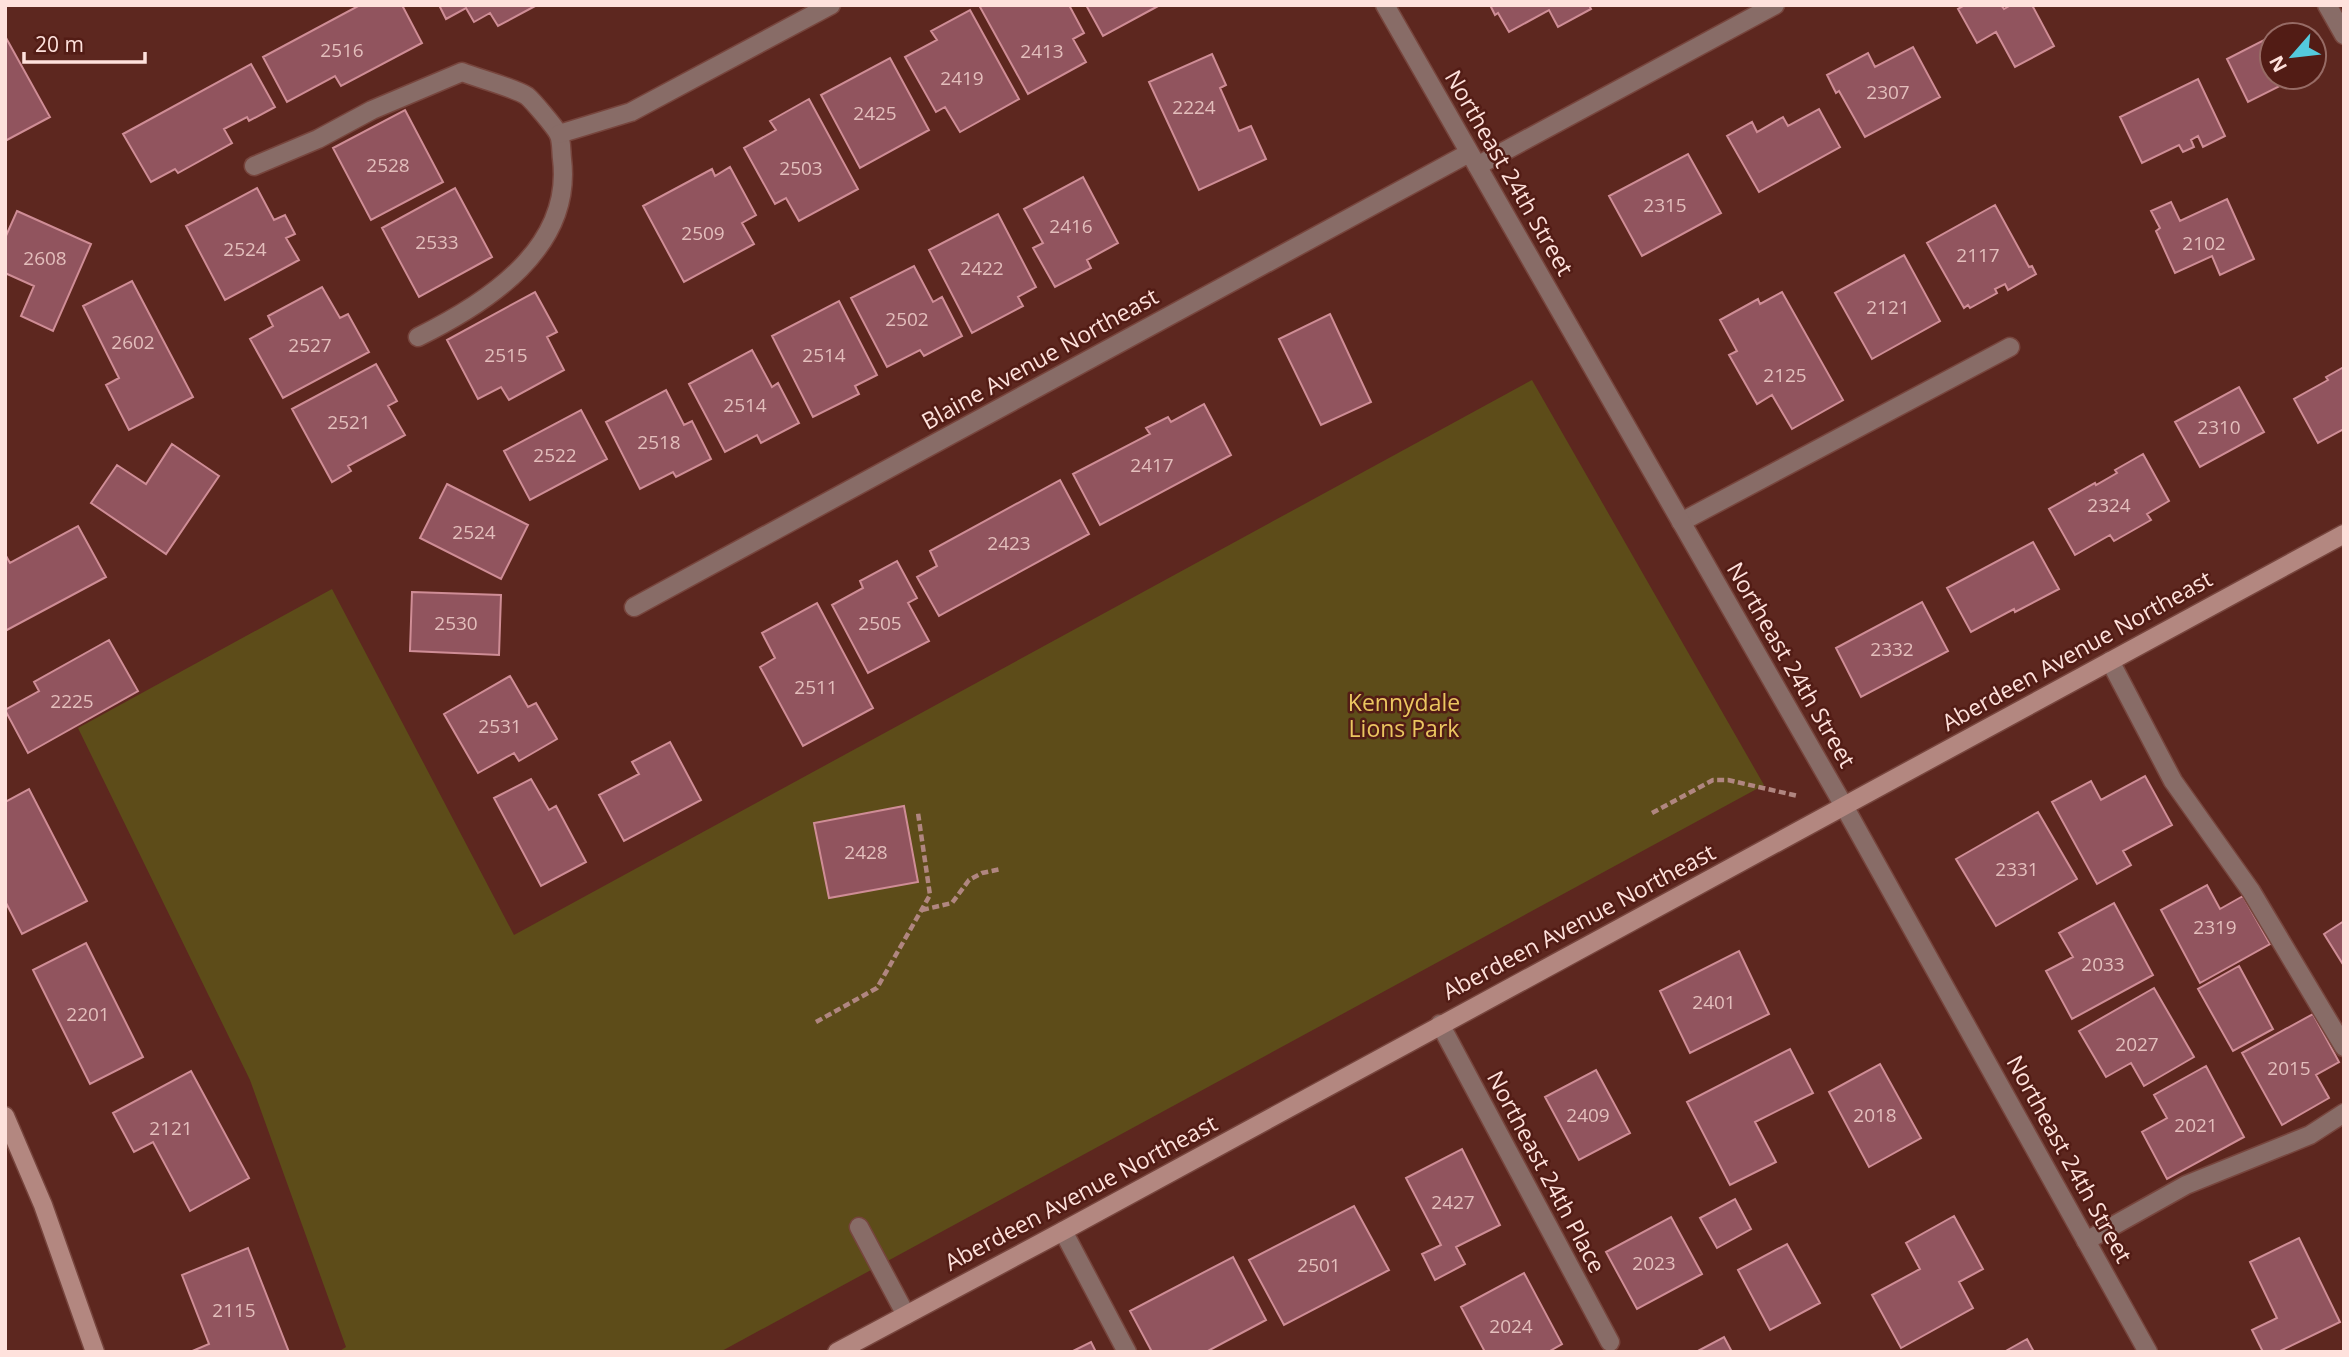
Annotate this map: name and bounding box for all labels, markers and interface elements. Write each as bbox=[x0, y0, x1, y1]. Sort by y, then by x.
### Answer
scale bar bbox=[24, 21, 145, 65]
north arrow bbox=[2258, 21, 2328, 91]
text: 20 m bbox=[35, 30, 84, 58]
house number: 2516 bbox=[320, 37, 364, 63]
house number: 2413 bbox=[1020, 38, 1064, 64]
text: N bbox=[2263, 51, 2293, 77]
street label: Northeast 24th Street bbox=[1438, 64, 1582, 281]
house number: 2419 bbox=[940, 65, 984, 91]
house number: 2307 bbox=[1866, 79, 1910, 105]
house number: 2224 bbox=[1172, 94, 1216, 120]
house number: 2425 bbox=[853, 100, 897, 126]
house number: 2528 bbox=[366, 152, 410, 178]
house number: 2503 bbox=[779, 155, 823, 181]
house number: 2315 bbox=[1643, 192, 1687, 218]
house number: 2416 bbox=[1049, 213, 1093, 239]
house number: 2509 bbox=[681, 220, 725, 246]
house number: 2533 bbox=[415, 229, 459, 255]
house number: 2102 bbox=[2182, 230, 2226, 256]
house number: 2524 bbox=[223, 236, 267, 262]
house number: 2117 bbox=[1956, 242, 2000, 268]
house number: 2608 bbox=[23, 245, 67, 271]
house number: 2422 bbox=[960, 255, 1004, 281]
street label: Blaine Avenue Northeast bbox=[915, 280, 1164, 437]
house number: 2121 bbox=[1866, 294, 1910, 320]
house number: 2502 bbox=[885, 306, 929, 332]
house number: 2602 bbox=[111, 329, 155, 355]
house number: 2527 bbox=[288, 332, 332, 358]
house number: 2515 bbox=[484, 342, 528, 368]
house number: 2514 bbox=[802, 342, 846, 368]
house number: 2125 bbox=[1763, 362, 1807, 388]
house number: 2514 bbox=[723, 392, 767, 418]
house number: 2521 bbox=[327, 409, 371, 435]
house number: 2310 bbox=[2197, 414, 2241, 440]
house number: 2518 bbox=[637, 429, 681, 455]
house number: 2522 bbox=[533, 442, 577, 468]
house number: 2417 bbox=[1130, 452, 1174, 478]
house number: 2324 bbox=[2087, 492, 2131, 518]
house number: 2524 bbox=[452, 519, 496, 545]
house number: 2423 bbox=[987, 530, 1031, 556]
street label: Northeast 24th Street bbox=[1720, 556, 1864, 773]
street label: Aberdeen Avenue Northeast bbox=[1936, 562, 2218, 738]
house number: 2530 bbox=[434, 610, 478, 636]
house number: 2505 bbox=[858, 610, 902, 636]
house number: 2332 bbox=[1870, 636, 1914, 662]
house number: 2511 bbox=[794, 674, 838, 700]
park label: Kennydale Lions Park bbox=[1348, 686, 1460, 744]
house number: 2225 bbox=[50, 688, 94, 714]
house number: 2531 bbox=[478, 713, 522, 739]
street label: Aberdeen Avenue Northeast bbox=[1437, 835, 1721, 1007]
house number: 2428 bbox=[844, 839, 888, 865]
house number: 2331 bbox=[1995, 856, 2039, 882]
house number: 2319 bbox=[2193, 914, 2237, 940]
house number: 2033 bbox=[2081, 951, 2125, 977]
house number: 2401 bbox=[1692, 989, 1736, 1015]
house number: 2201 bbox=[66, 1001, 110, 1027]
house number: 2027 bbox=[2115, 1031, 2159, 1057]
street label: Northeast 24th Street bbox=[2000, 1049, 2140, 1268]
house number: 2015 bbox=[2267, 1055, 2311, 1081]
street label: Northeast 24th Place bbox=[1480, 1065, 1614, 1278]
house number: 2409 bbox=[1566, 1102, 1610, 1128]
house number: 2018 bbox=[1853, 1102, 1897, 1128]
street label: Aberdeen Avenue Northeast bbox=[939, 1106, 1223, 1278]
house number: 2021 bbox=[2174, 1112, 2218, 1138]
house number: 2121 bbox=[149, 1115, 193, 1141]
house number: 2427 bbox=[1431, 1189, 1475, 1215]
house number: 2023 bbox=[1632, 1250, 1676, 1276]
house number: 2501 bbox=[1297, 1252, 1341, 1278]
house number: 2115 bbox=[212, 1297, 256, 1323]
house number: 2024 bbox=[1489, 1313, 1533, 1339]

